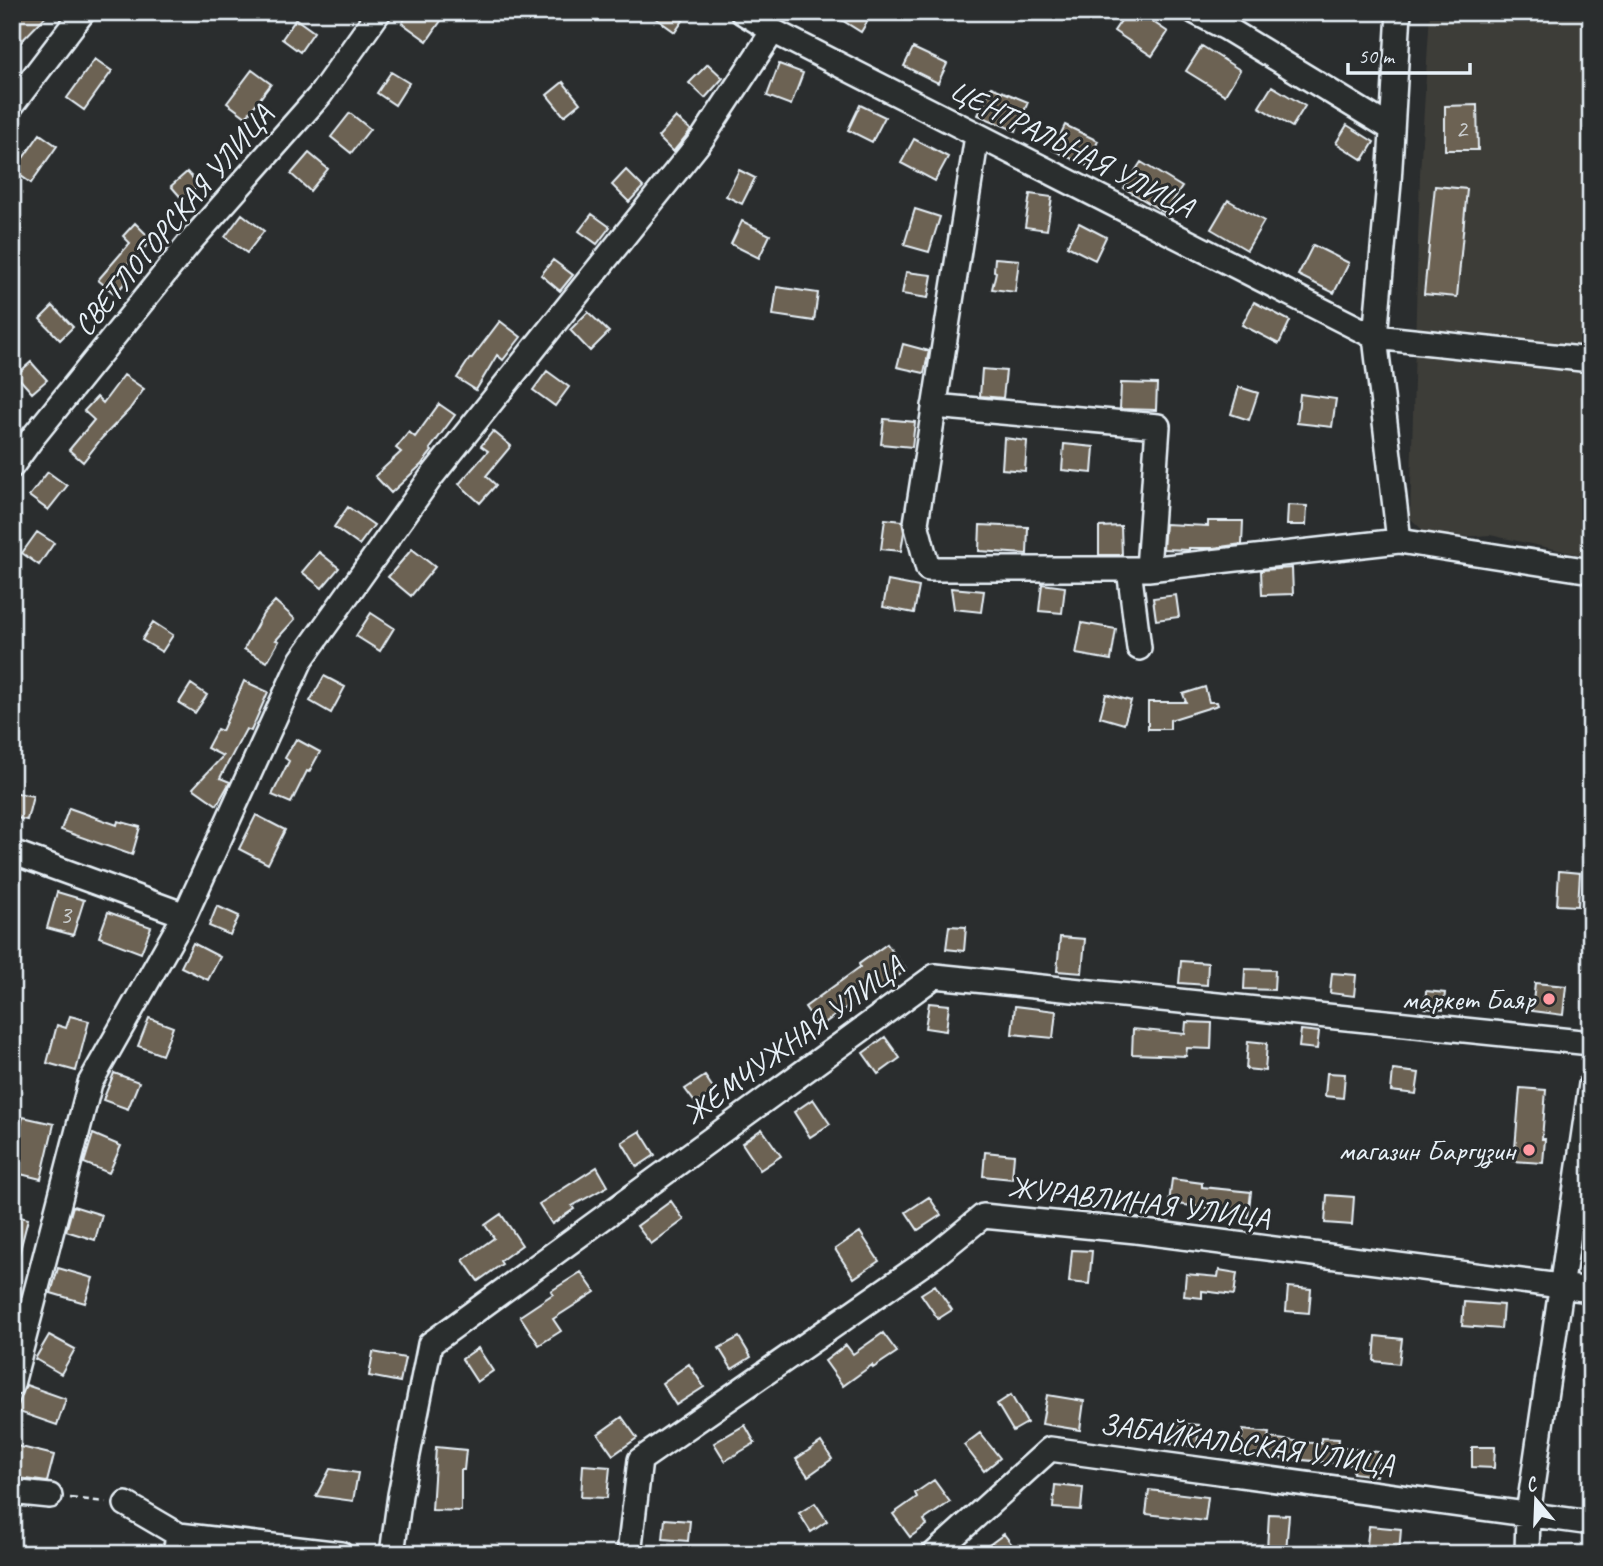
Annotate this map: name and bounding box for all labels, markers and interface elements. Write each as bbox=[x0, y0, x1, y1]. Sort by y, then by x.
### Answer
scale bar bbox=[1348, 32, 1470, 76]
text: 50 m bbox=[1358, 43, 1396, 69]
street label: ЦЕНТРАЛЬНАЯ УЛИЦА bbox=[944, 70, 1202, 227]
street label: СВЕТЛОГОРСКАЯ УЛИЦА bbox=[65, 96, 281, 343]
house number: 2 bbox=[1455, 112, 1469, 145]
house number: 3 bbox=[59, 898, 73, 931]
street label: ЖЕМЧУЖНАЯ УЛИЦА bbox=[675, 946, 912, 1133]
place label: маркет Баяр bbox=[1402, 980, 1537, 1018]
marker: маркет Баяр bbox=[1541, 991, 1557, 1007]
place label: магазин Баргузин bbox=[1338, 1131, 1517, 1169]
marker: магазин Баргузин bbox=[1521, 1142, 1537, 1158]
street label: ЖУРАВЛИНАЯ УЛИЦА bbox=[1006, 1167, 1273, 1237]
street label: ЗАБАЙКАЛЬСКАЯ УЛИЦА bbox=[1098, 1405, 1397, 1484]
north arrow bbox=[1502, 1464, 1572, 1534]
text: С bbox=[1522, 1471, 1542, 1498]

